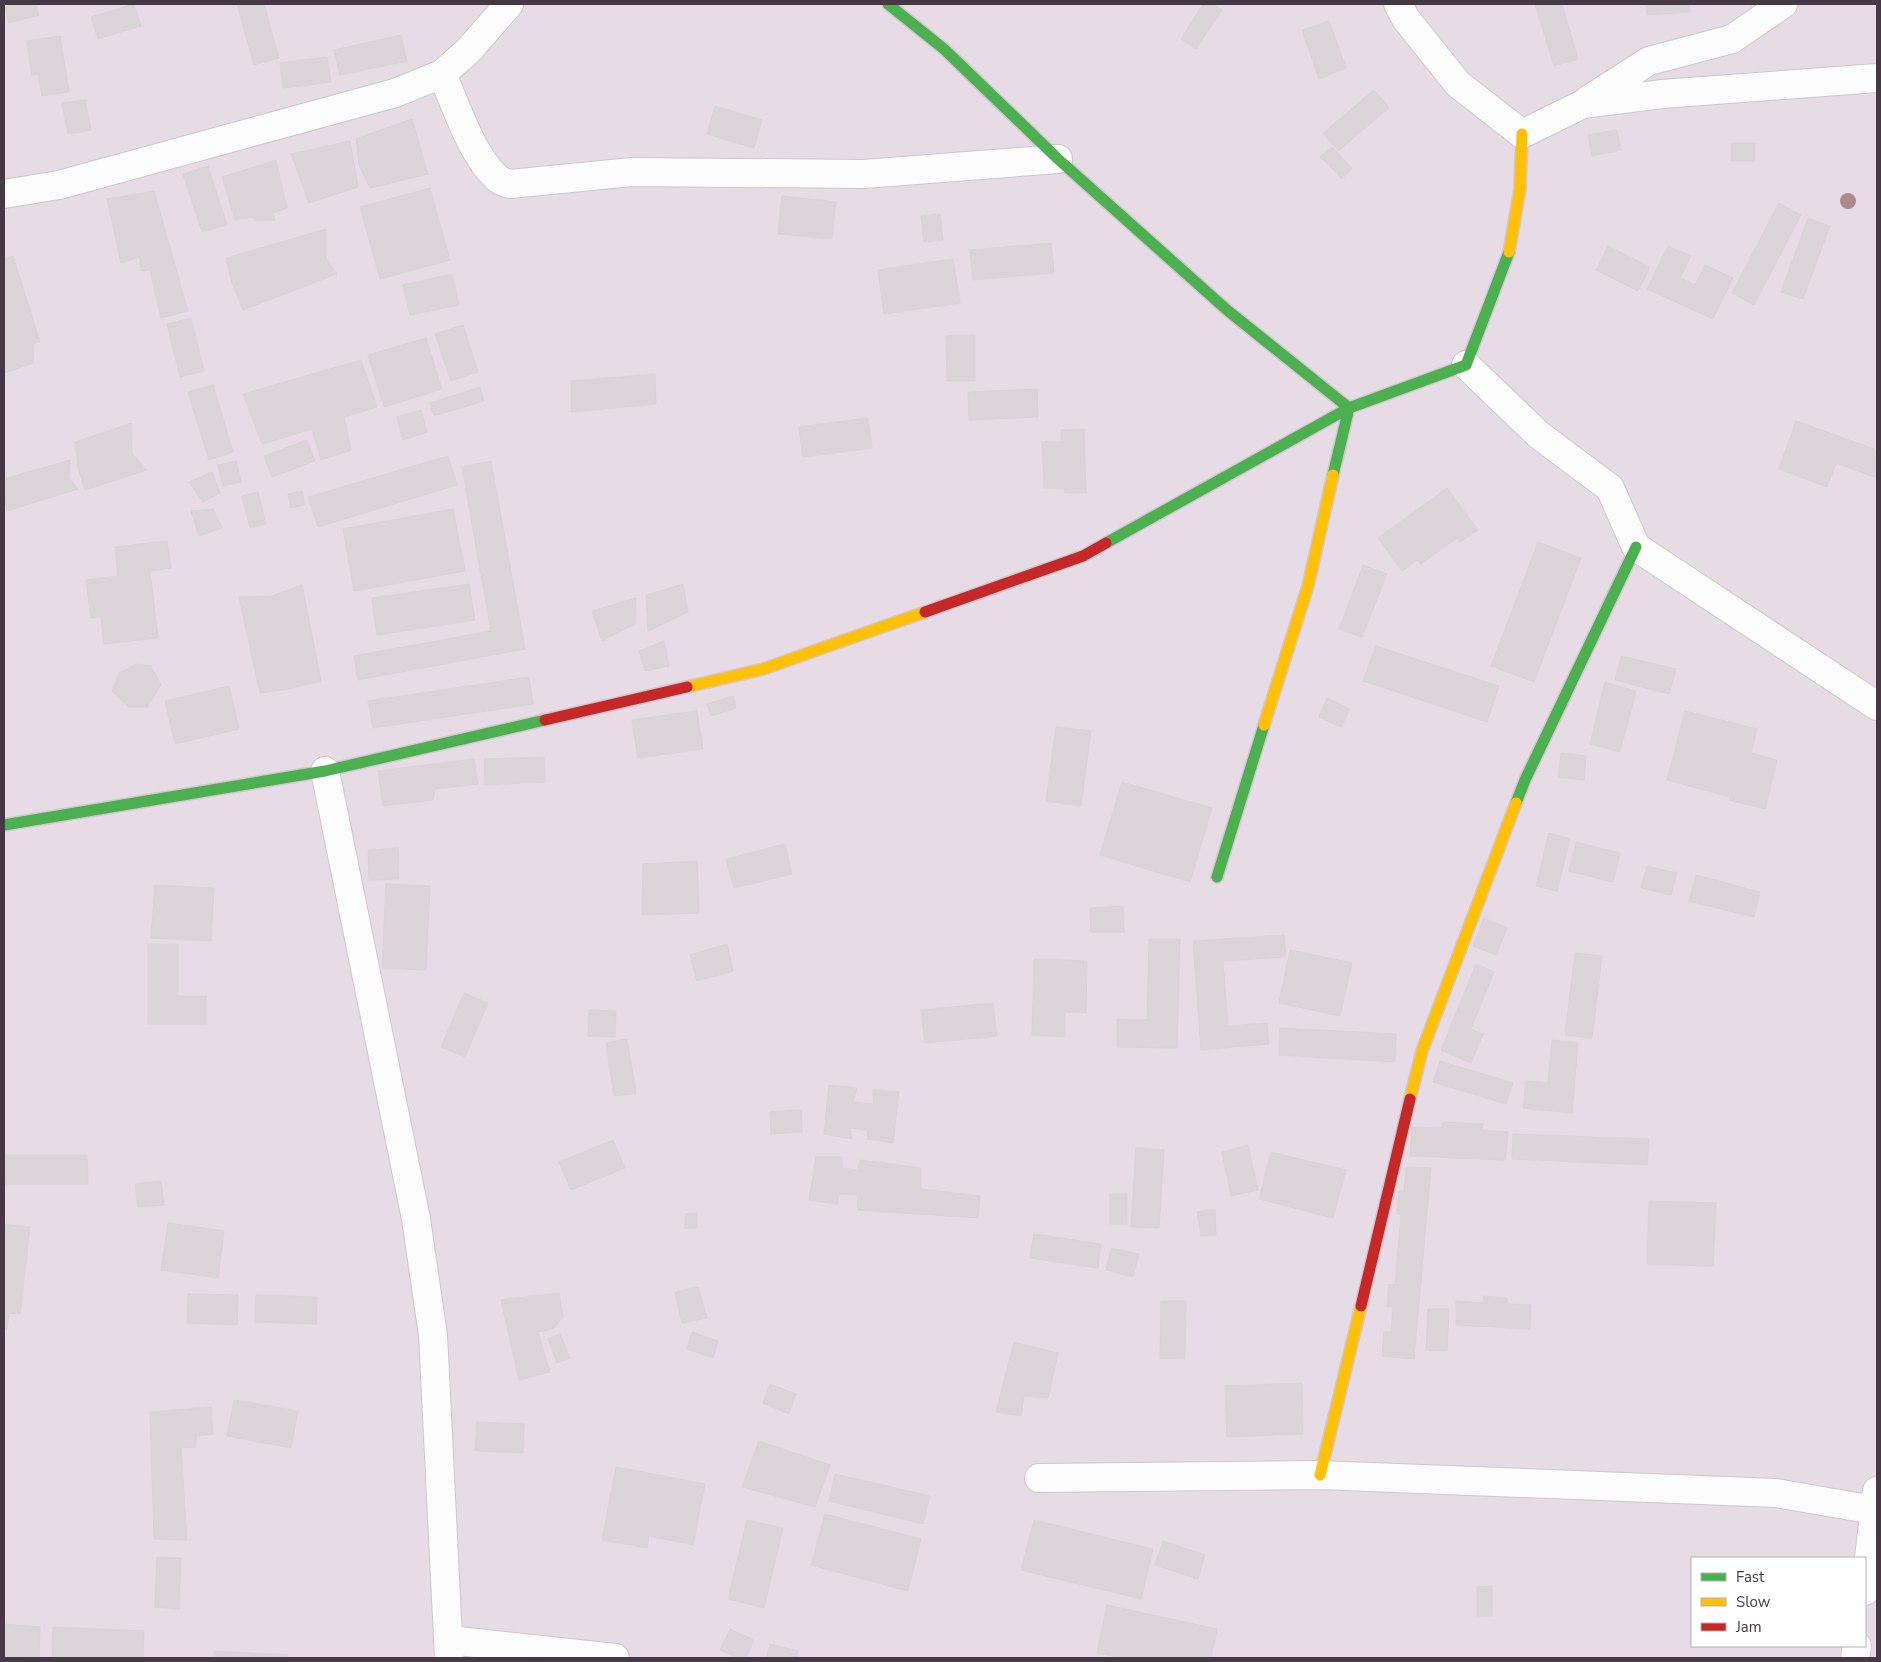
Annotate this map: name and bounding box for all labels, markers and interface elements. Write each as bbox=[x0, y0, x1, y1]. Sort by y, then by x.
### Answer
legend bbox=[1691, 1557, 1866, 1647]
text: Fast bbox=[1736, 1567, 1765, 1587]
text: Slow bbox=[1736, 1592, 1771, 1612]
text: Jam bbox=[1735, 1617, 1762, 1637]

